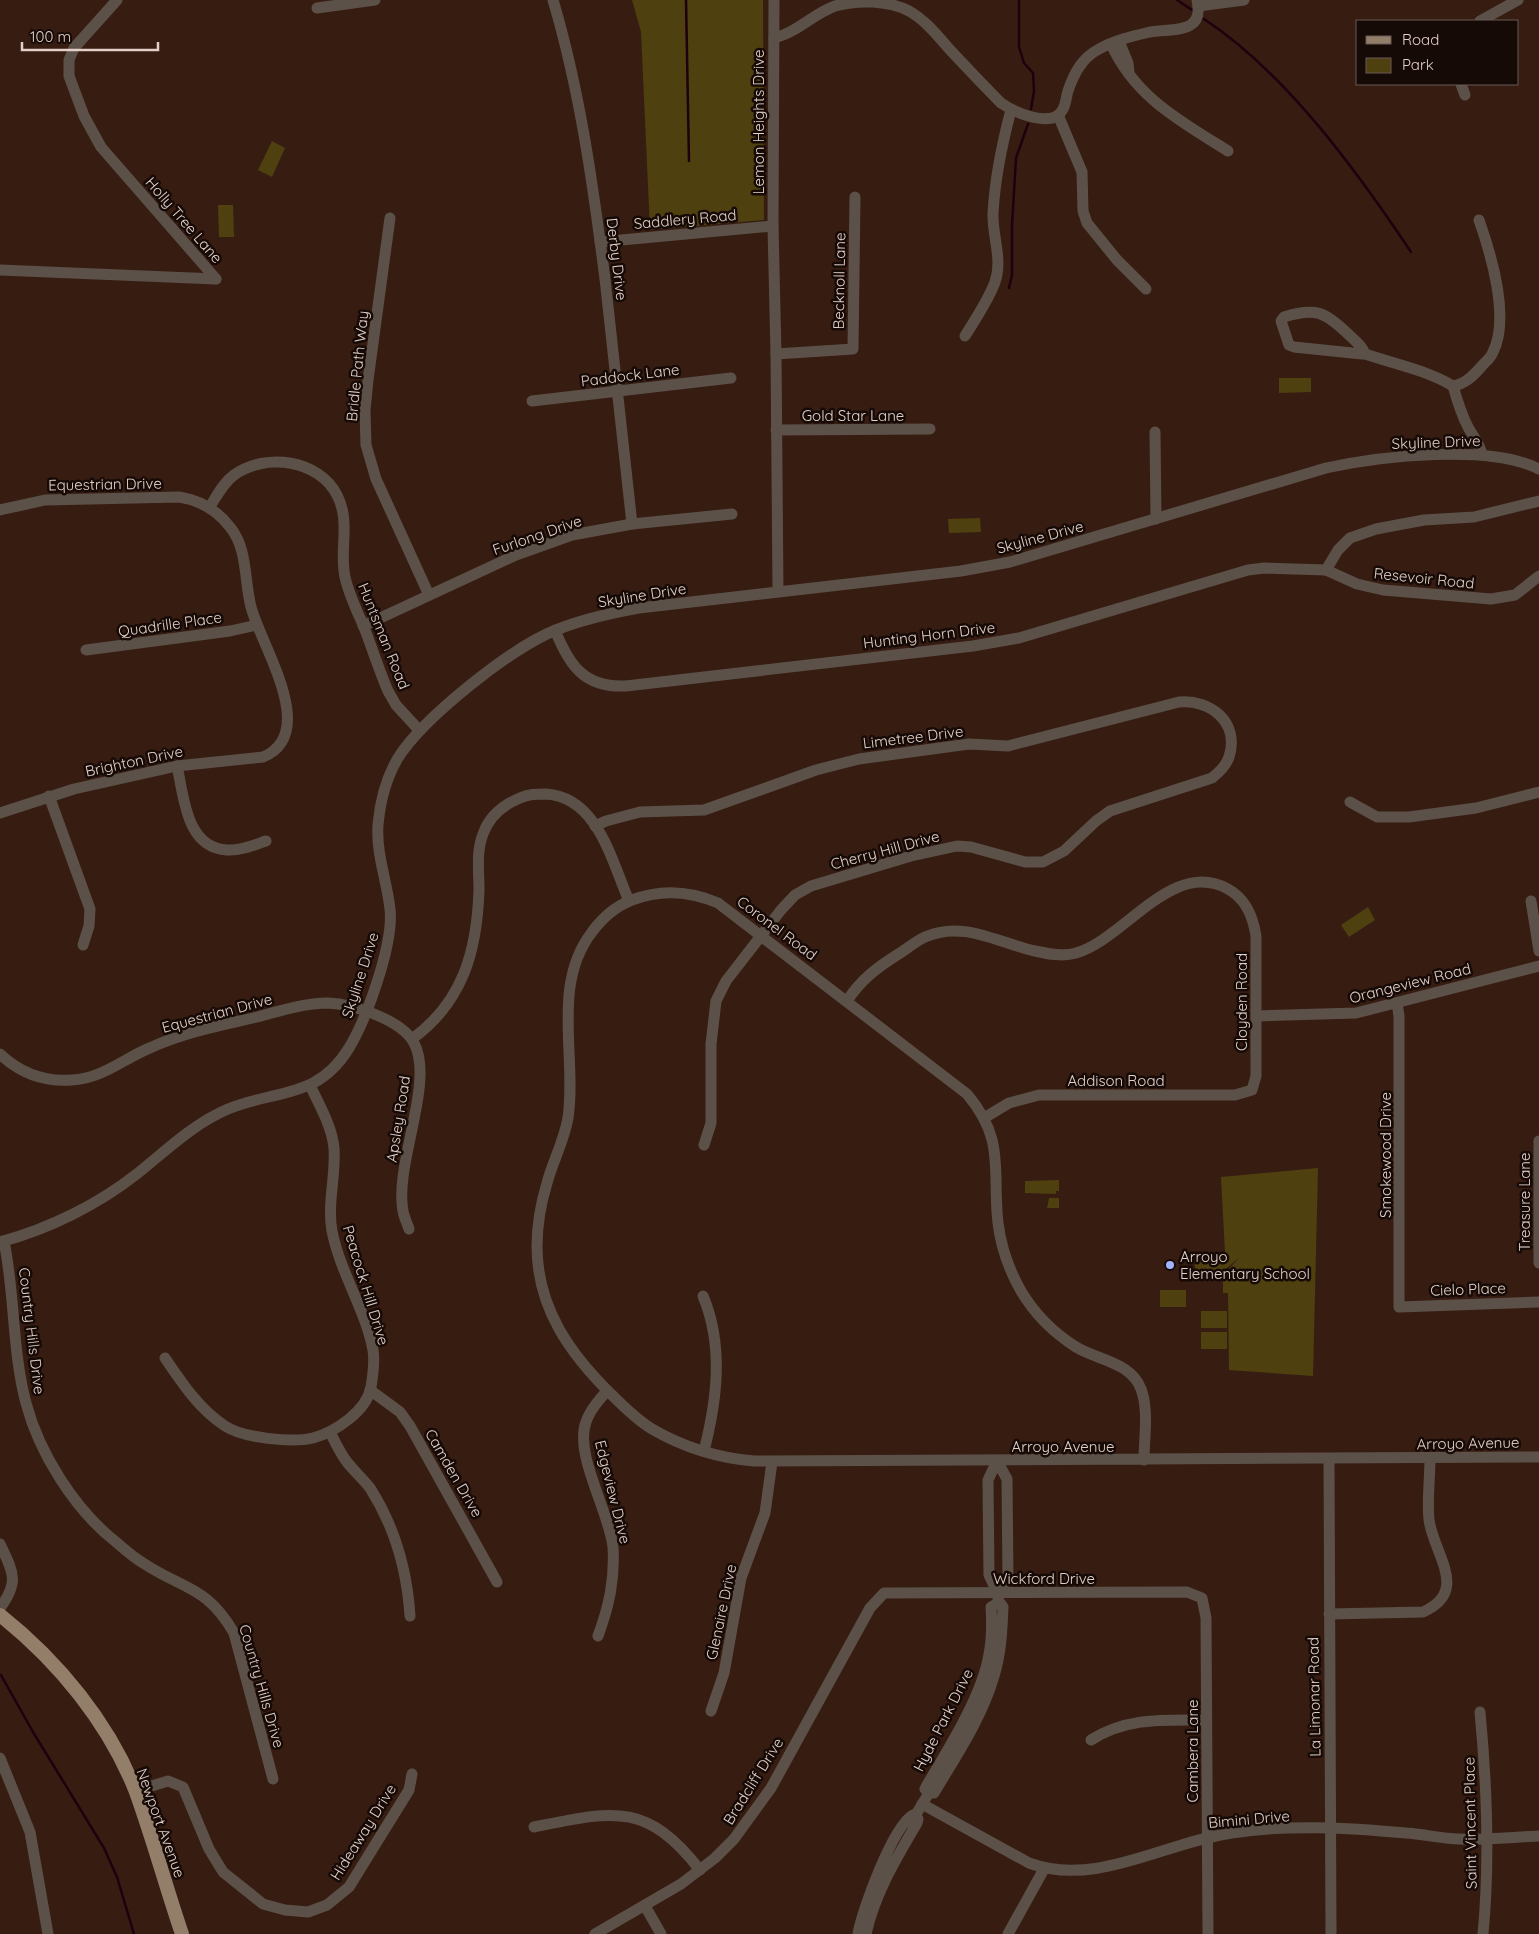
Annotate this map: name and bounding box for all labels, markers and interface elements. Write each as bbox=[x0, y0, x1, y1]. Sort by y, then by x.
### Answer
scale bar bbox=[22, 20, 159, 52]
legend bbox=[1356, 20, 1519, 85]
text: 100 m bbox=[30, 27, 71, 46]
text: Road bbox=[1402, 30, 1439, 49]
street label: Lemon Heights Drive bbox=[749, 50, 768, 194]
text: Park bbox=[1402, 55, 1434, 74]
street label: Holly Tree Lane bbox=[141, 173, 227, 267]
street label: Saddlery Road bbox=[633, 205, 737, 233]
street label: Derby Drive bbox=[603, 217, 631, 301]
street label: Becknoll Lane bbox=[829, 232, 849, 330]
street label: Bridle Path Way bbox=[342, 310, 372, 422]
street label: Paddock Lane bbox=[580, 360, 680, 390]
street label: Gold Star Lane bbox=[802, 406, 904, 425]
street label: Skyline Drive bbox=[1391, 431, 1481, 453]
street label: Equestrian Drive bbox=[48, 474, 162, 494]
street label: Furlong Drive bbox=[490, 511, 584, 559]
street label: Skyline Drive bbox=[995, 516, 1085, 558]
street label: Resevoir Road bbox=[1373, 563, 1475, 593]
street label: Skyline Drive bbox=[597, 579, 687, 611]
street label: Huntsman Road bbox=[354, 580, 414, 692]
street label: Quadrille Place bbox=[117, 607, 223, 641]
street label: Hunting Horn Drive bbox=[862, 617, 996, 653]
street label: Limetree Drive bbox=[862, 721, 964, 753]
street label: Brighton Drive bbox=[83, 741, 185, 781]
street label: Cherry Hill Drive bbox=[828, 826, 942, 874]
street label: Coronel Road bbox=[733, 892, 821, 964]
street label: Skyline Drive bbox=[337, 930, 383, 1020]
street label: Cloyden Road bbox=[1232, 953, 1251, 1051]
street label: Orangeview Road bbox=[1347, 959, 1473, 1007]
street label: Equestrian Drive bbox=[160, 989, 274, 1037]
street label: Addison Road bbox=[1067, 1071, 1165, 1090]
street label: Apsley Road bbox=[382, 1074, 414, 1164]
street label: Smokewood Drive bbox=[1376, 1092, 1395, 1218]
street label: Treasure Lane bbox=[1515, 1152, 1534, 1252]
street label: Peacock Hill Drive bbox=[339, 1223, 393, 1347]
place label: Arroyo Elementary School bbox=[1180, 1247, 1310, 1283]
marker: Arroyo Elementary School bbox=[1164, 1259, 1176, 1271]
street label: Country Hills Drive bbox=[15, 1266, 49, 1396]
street label: Cielo Place bbox=[1430, 1278, 1506, 1300]
street label: Camden Drive bbox=[421, 1425, 487, 1521]
street label: Arroyo Avenue bbox=[1416, 1433, 1520, 1453]
street label: Arroyo Avenue bbox=[1012, 1437, 1114, 1456]
street label: Edgeview Drive bbox=[591, 1438, 635, 1546]
street label: Glenaire Drive bbox=[702, 1562, 740, 1662]
street label: Wickford Drive bbox=[993, 1569, 1095, 1588]
street label: Country Hills Drive bbox=[235, 1622, 289, 1750]
street label: La Limonar Road bbox=[1303, 1637, 1325, 1757]
street label: Hyde Park Drive bbox=[909, 1665, 977, 1775]
street label: Cambera Lane bbox=[1183, 1699, 1202, 1803]
street label: Bradcliff Drive bbox=[719, 1734, 787, 1828]
street label: Saint Vincent Place bbox=[1459, 1757, 1481, 1889]
street label: Newport Avenue bbox=[132, 1766, 190, 1880]
street label: Hideaway Drive bbox=[326, 1780, 400, 1884]
street label: Bimini Drive bbox=[1207, 1806, 1291, 1832]

